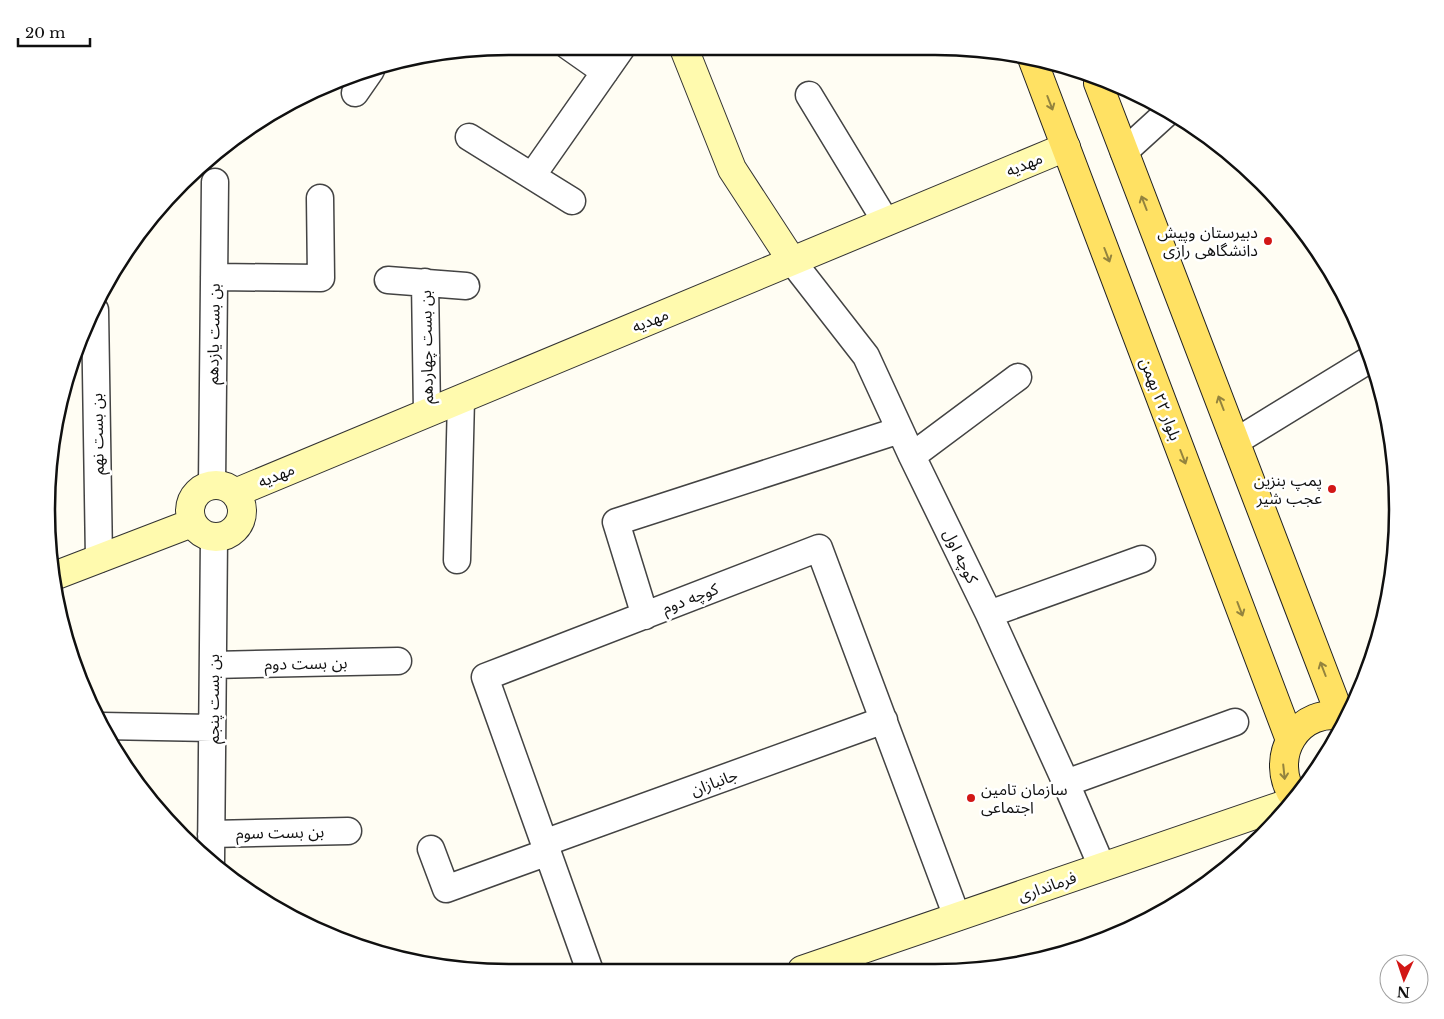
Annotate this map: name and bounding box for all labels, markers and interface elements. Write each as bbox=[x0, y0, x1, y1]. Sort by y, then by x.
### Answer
scale bar bbox=[18, 15, 90, 47]
text: 20 m bbox=[25, 23, 65, 42]
one-way arrow bbox=[1046, 96, 1055, 111]
street label: مهدیه bbox=[1003, 147, 1045, 181]
one-way arrow bbox=[1138, 195, 1147, 210]
place label: دبیرستان وپیش دانشگاهی رازی bbox=[1157, 222, 1258, 260]
marker: دبیرستان وپیش دانشگاهی رازی bbox=[1262, 235, 1274, 247]
one-way arrow bbox=[1103, 247, 1112, 263]
street label: بن بست یازدهم bbox=[202, 283, 227, 385]
street label: بن بست چهاردهم bbox=[415, 290, 440, 404]
street label: مهدیه bbox=[629, 303, 671, 337]
street label: بلوار ۲۲ بهمن bbox=[1136, 355, 1186, 443]
street label: بن بست نهم bbox=[86, 393, 111, 475]
one-way arrow bbox=[1215, 396, 1224, 411]
one-way arrow bbox=[1179, 448, 1188, 464]
street label: مهدیه bbox=[255, 458, 297, 492]
place label: پمپ بنزین عجب شیر bbox=[1254, 470, 1322, 508]
marker: پمپ بنزین عجب شیر bbox=[1326, 483, 1338, 495]
street label: کوچه اول bbox=[938, 526, 983, 587]
street label: کوچه دوم bbox=[659, 578, 722, 621]
one-way arrow bbox=[1236, 600, 1245, 616]
street label: بن بست دوم bbox=[264, 652, 348, 677]
street label: بن بست پنجم bbox=[203, 654, 226, 744]
one-way arrow bbox=[1318, 662, 1327, 678]
street label: جانبازان bbox=[688, 764, 740, 800]
one-way arrow bbox=[1279, 764, 1289, 780]
place label: سازمان تامین اجتماعی bbox=[981, 779, 1068, 817]
marker: سازمان تامین اجتماعی bbox=[965, 792, 977, 804]
street label: بن بست سوم bbox=[236, 821, 324, 846]
street label: فرمانداری bbox=[1015, 867, 1079, 905]
north arrow bbox=[1379, 954, 1429, 1004]
text: N bbox=[1396, 983, 1410, 1001]

